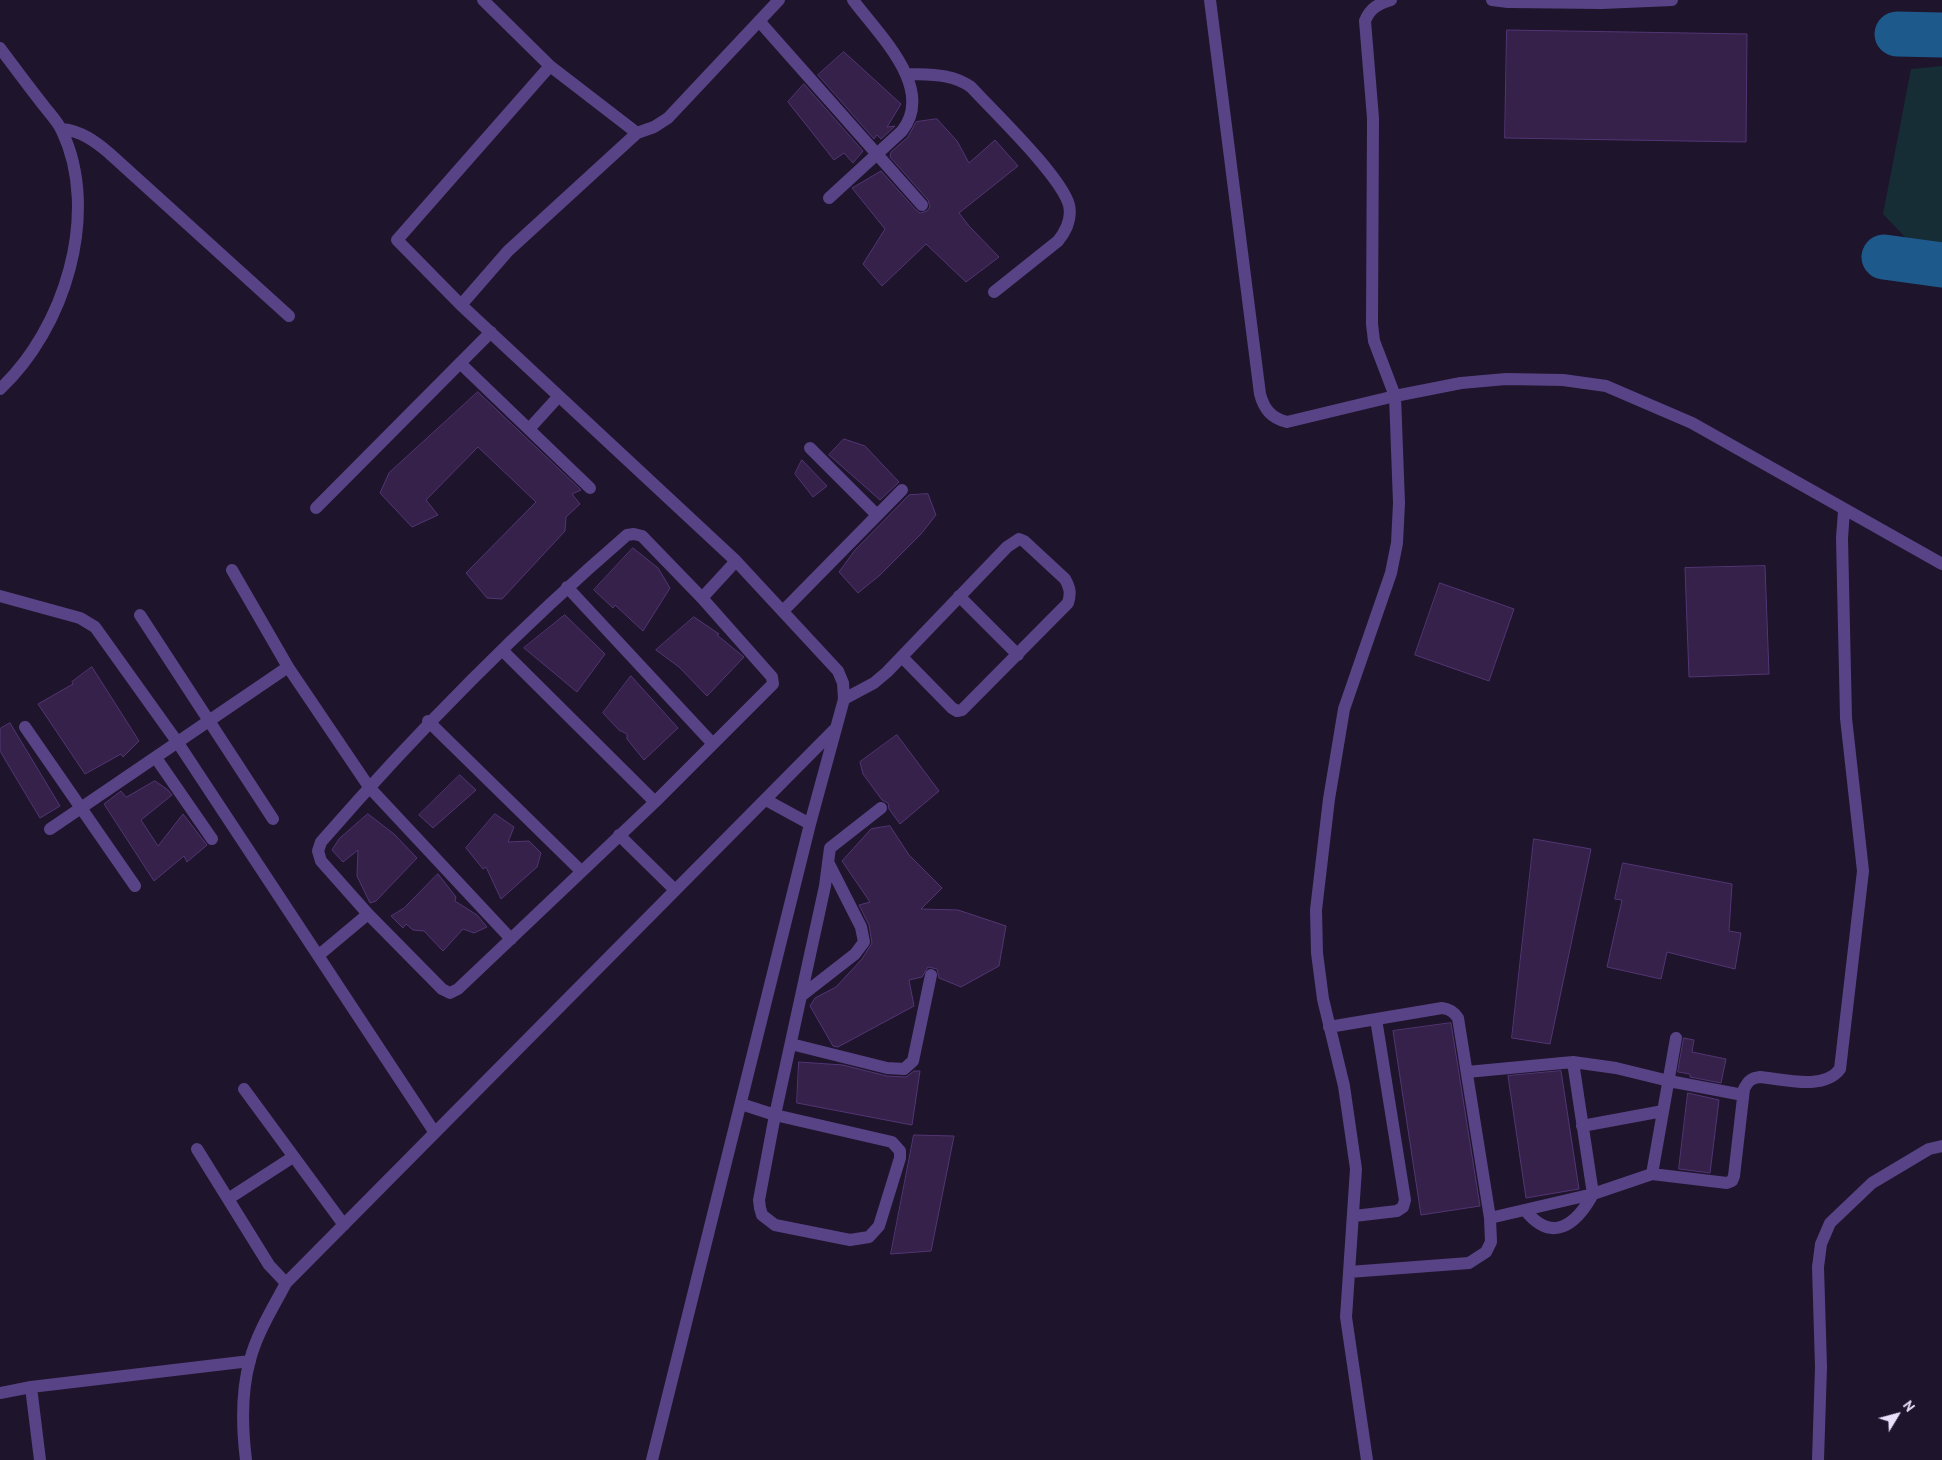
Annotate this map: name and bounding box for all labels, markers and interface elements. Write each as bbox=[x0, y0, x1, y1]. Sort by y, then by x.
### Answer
north arrow bbox=[1872, 1390, 1922, 1440]
text: N bbox=[1899, 1397, 1919, 1415]

